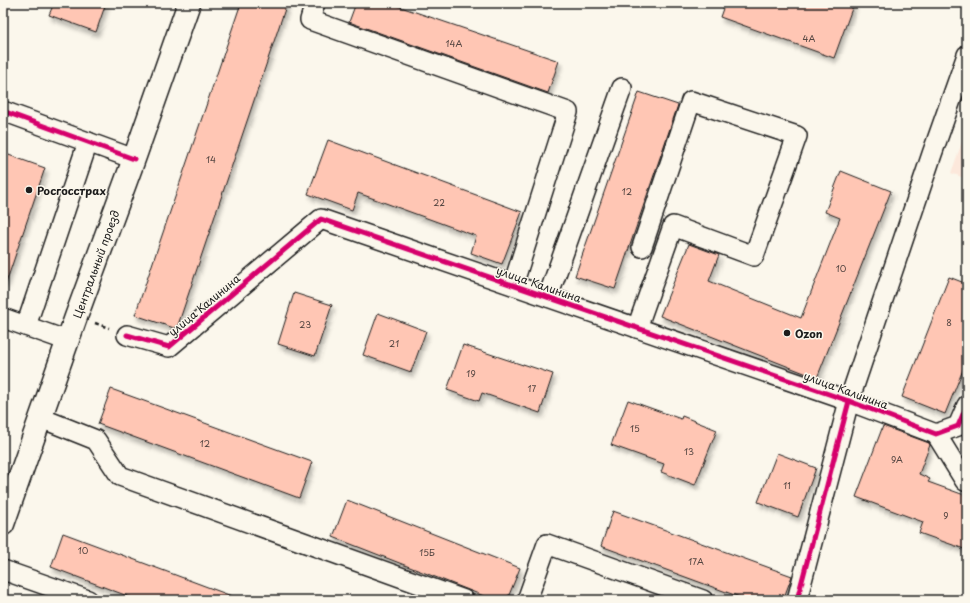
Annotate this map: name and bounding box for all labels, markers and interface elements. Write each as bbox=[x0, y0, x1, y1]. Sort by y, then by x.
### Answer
house number: 4А bbox=[803, 31, 816, 45]
house number: 14А bbox=[446, 36, 463, 50]
house number: 14 bbox=[206, 152, 216, 166]
place label: Росгосстрах bbox=[37, 182, 106, 199]
house number: 12 bbox=[622, 184, 632, 198]
marker: Росгосстрах bbox=[24, 185, 34, 195]
house number: 22 bbox=[433, 195, 445, 209]
street label: Центральный проезд bbox=[68, 207, 123, 320]
street label: улица Калинина bbox=[494, 261, 584, 307]
house number: 10 bbox=[836, 261, 847, 275]
street label: улица Калинина bbox=[164, 270, 244, 340]
house number: 8 bbox=[946, 315, 952, 329]
house number: 23 bbox=[299, 317, 311, 331]
place label: Ozon bbox=[795, 325, 823, 342]
marker: Ozon bbox=[782, 328, 792, 338]
house number: 21 bbox=[389, 336, 399, 350]
house number: 19 bbox=[466, 366, 476, 380]
street label: улица Калинина bbox=[801, 367, 891, 413]
house number: 17 bbox=[528, 381, 537, 395]
house number: 15 bbox=[630, 421, 640, 435]
house number: 12 bbox=[200, 436, 210, 450]
house number: 13 bbox=[684, 444, 694, 458]
house number: 9А bbox=[891, 452, 903, 466]
house number: 11 bbox=[783, 478, 791, 492]
house number: 9 bbox=[943, 508, 949, 522]
house number: 10 bbox=[78, 543, 89, 557]
house number: 15Б bbox=[419, 545, 435, 559]
house number: 17А bbox=[688, 554, 704, 568]

